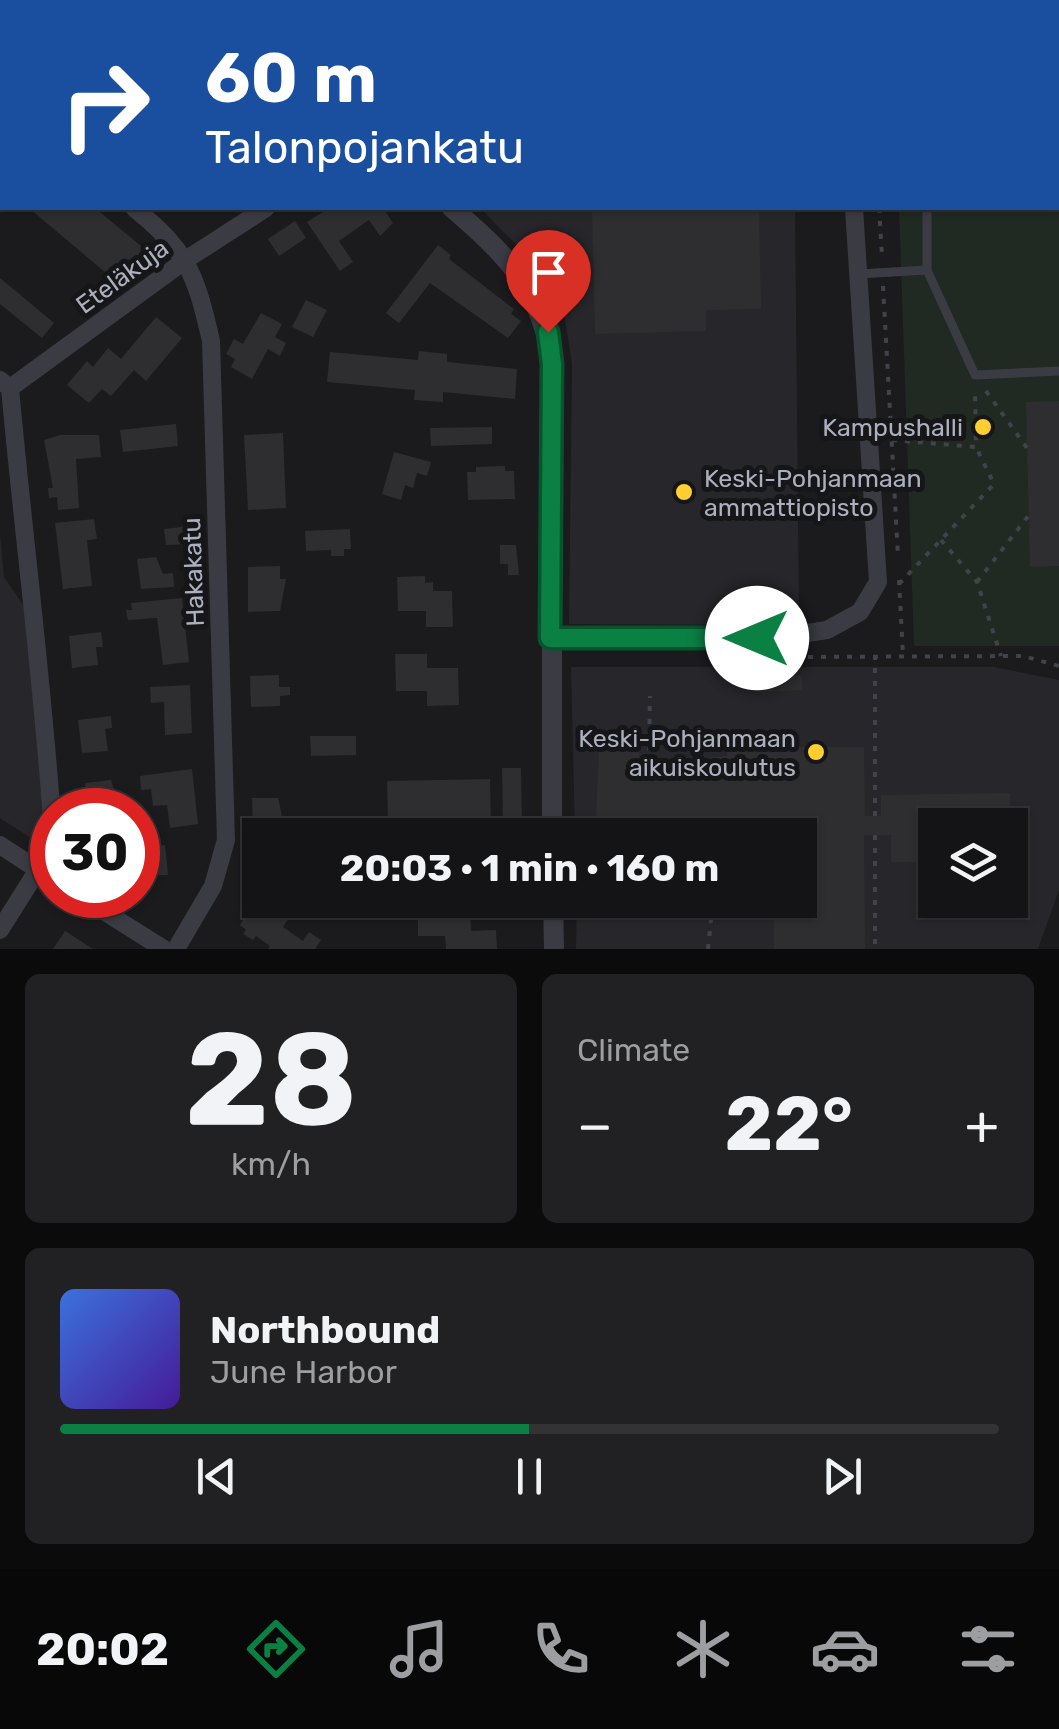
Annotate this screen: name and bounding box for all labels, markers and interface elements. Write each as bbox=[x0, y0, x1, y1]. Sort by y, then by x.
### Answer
text: 60 m bbox=[205, 37, 377, 120]
icon: right bbox=[40, 40, 170, 170]
text: Talonpojankatu bbox=[205, 121, 524, 174]
pin bbox=[506, 230, 591, 333]
street label: Eteläkuja bbox=[71, 233, 174, 320]
icon: arrive bbox=[521, 245, 576, 300]
place label: Kampushalli bbox=[822, 413, 963, 442]
marker: Kampushalli bbox=[972, 416, 994, 438]
place label: Keski-Pohjanmaan ammattiopisto bbox=[704, 464, 922, 522]
marker: Keski-Pohjanmaan ammattiopisto bbox=[673, 481, 695, 503]
street label: Hakakatu bbox=[177, 517, 210, 627]
position arrow bbox=[705, 586, 809, 690]
place label: Keski-Pohjanmaan aikuiskoulutus bbox=[578, 724, 796, 782]
marker: Keski-Pohjanmaan aikuiskoulutus bbox=[805, 741, 827, 763]
speed limit sign: 30 bbox=[30, 788, 160, 918]
map controls bbox=[918, 808, 1028, 918]
button: layers bbox=[918, 808, 1028, 918]
text: 20:03 · 1 min · 160 m bbox=[340, 845, 719, 891]
text: 28 bbox=[185, 1002, 357, 1157]
text: Climate bbox=[577, 1031, 690, 1069]
text: 22° bbox=[725, 1080, 853, 1169]
text: − bbox=[577, 1093, 613, 1158]
text: + bbox=[965, 1093, 999, 1158]
text: km/h bbox=[231, 1145, 311, 1183]
text: Northbound bbox=[210, 1307, 440, 1353]
text: June Harbor bbox=[210, 1353, 397, 1391]
icon: previous bbox=[189, 1449, 244, 1504]
icon: pause bbox=[502, 1449, 557, 1504]
icon: next bbox=[815, 1449, 870, 1504]
icon: directions bbox=[241, 1614, 311, 1684]
icon: music bbox=[384, 1614, 454, 1684]
icon: phone bbox=[526, 1614, 596, 1684]
icon: climate bbox=[668, 1614, 738, 1684]
icon: car bbox=[810, 1614, 880, 1684]
icon: filters bbox=[953, 1614, 1023, 1684]
text: 20:02 bbox=[36, 1623, 169, 1676]

